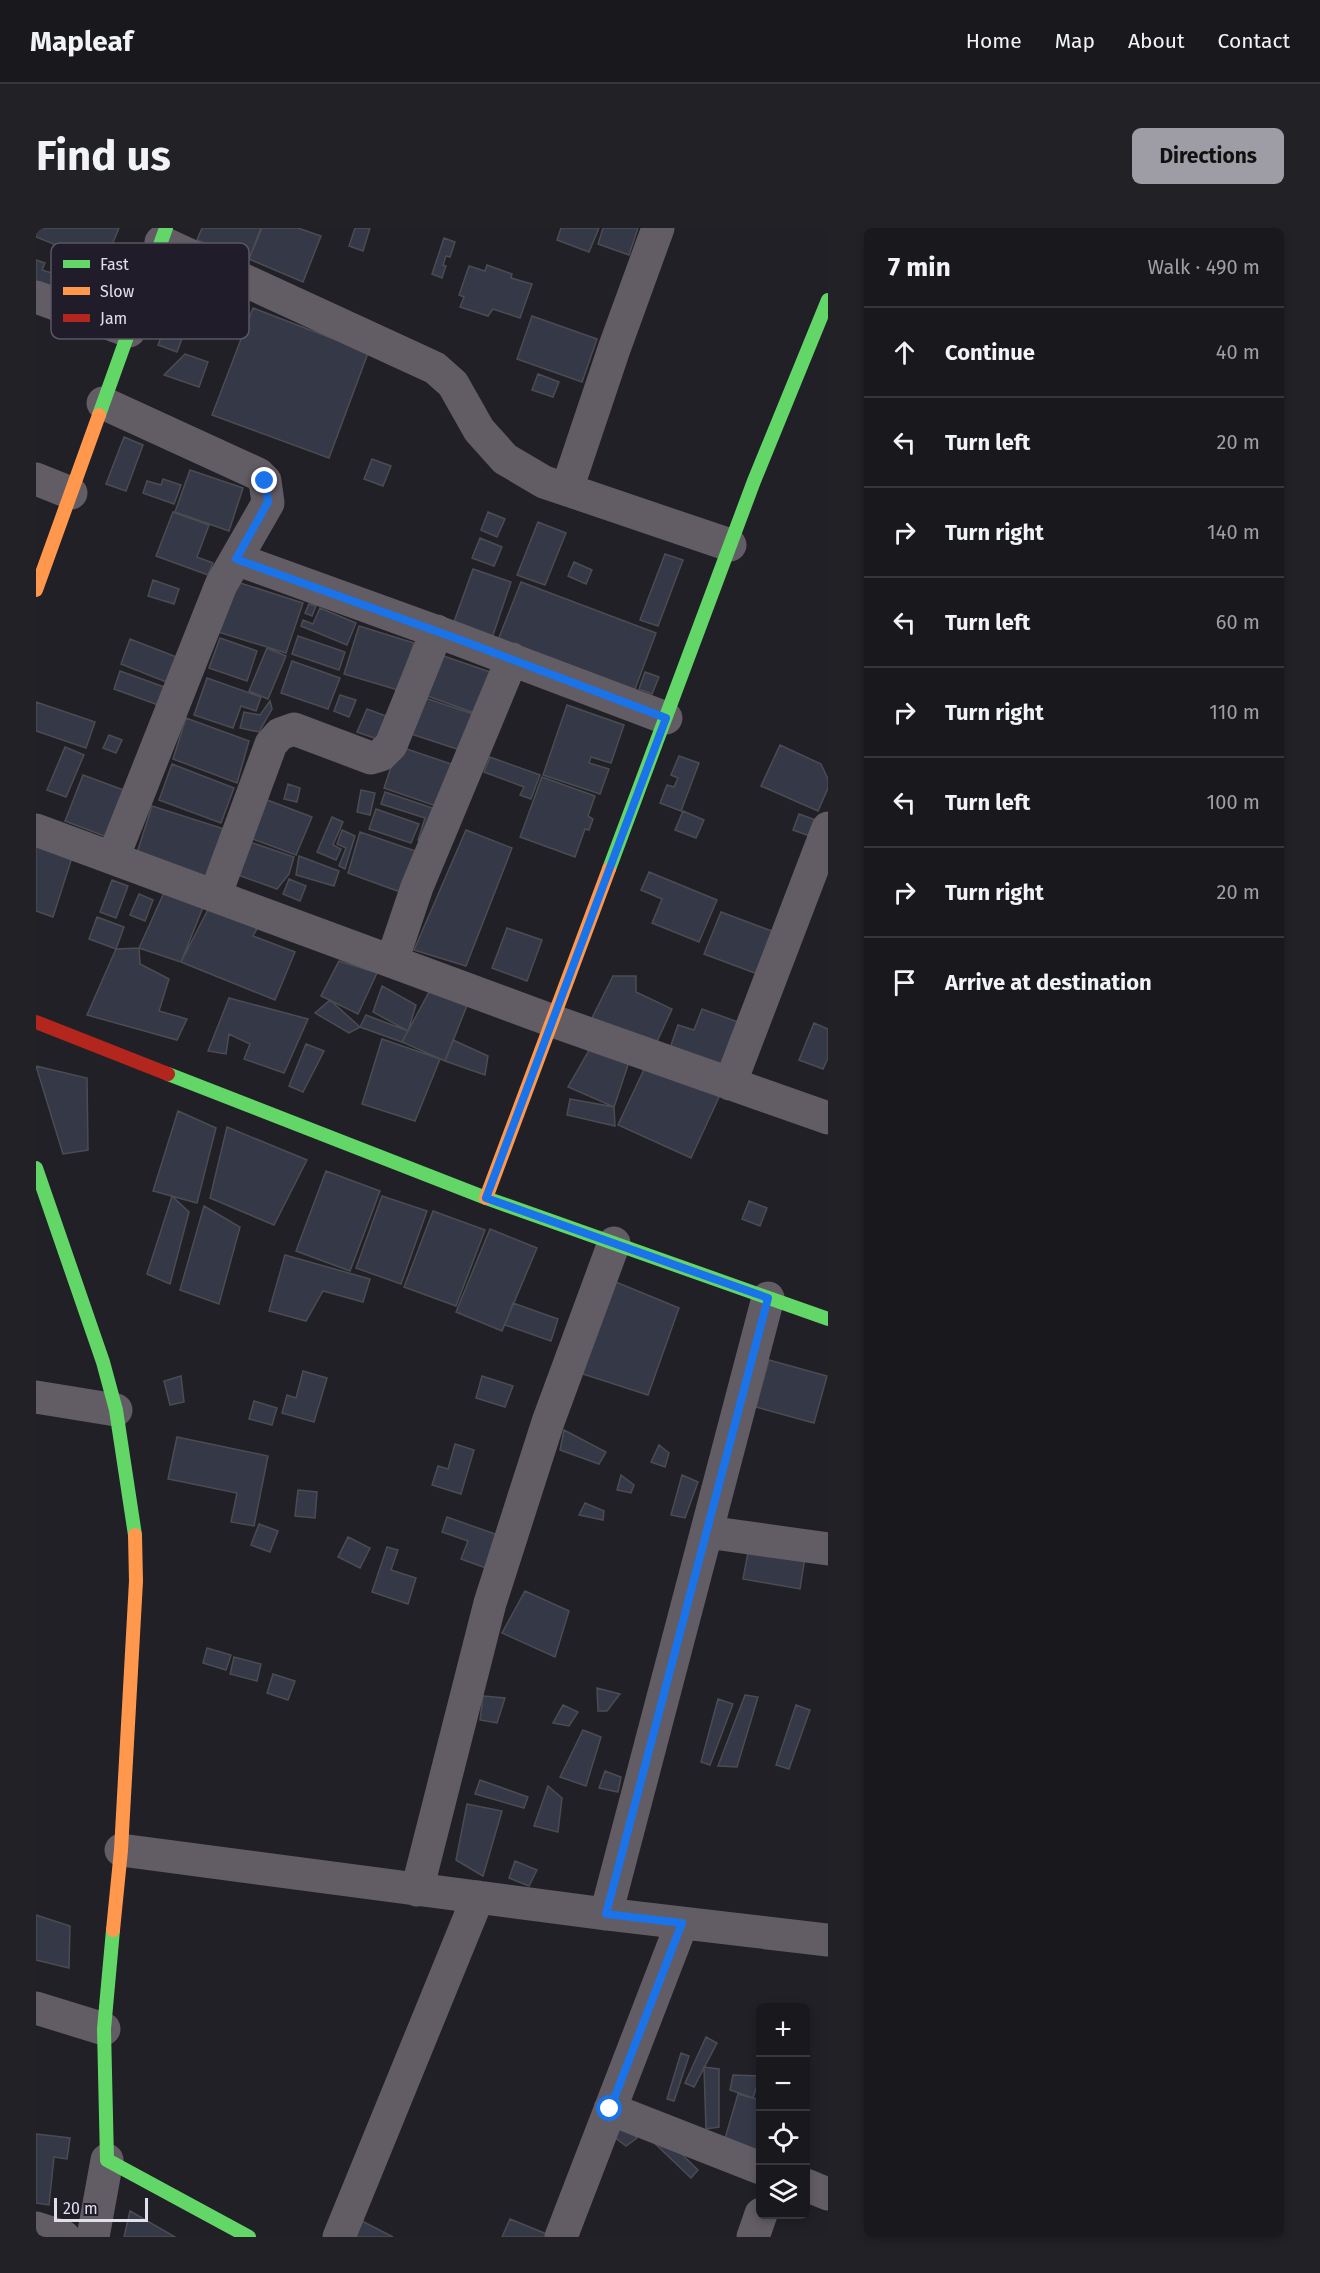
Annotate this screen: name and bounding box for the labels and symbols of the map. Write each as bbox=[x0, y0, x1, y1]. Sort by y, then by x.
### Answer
legend bbox=[51, 243, 249, 339]
text: Fast bbox=[100, 255, 129, 274]
text: Slow bbox=[100, 282, 135, 301]
text: Jam bbox=[100, 309, 127, 328]
route end bbox=[251, 467, 277, 493]
route start bbox=[596, 2095, 622, 2121]
scale bar bbox=[54, 2195, 148, 2222]

